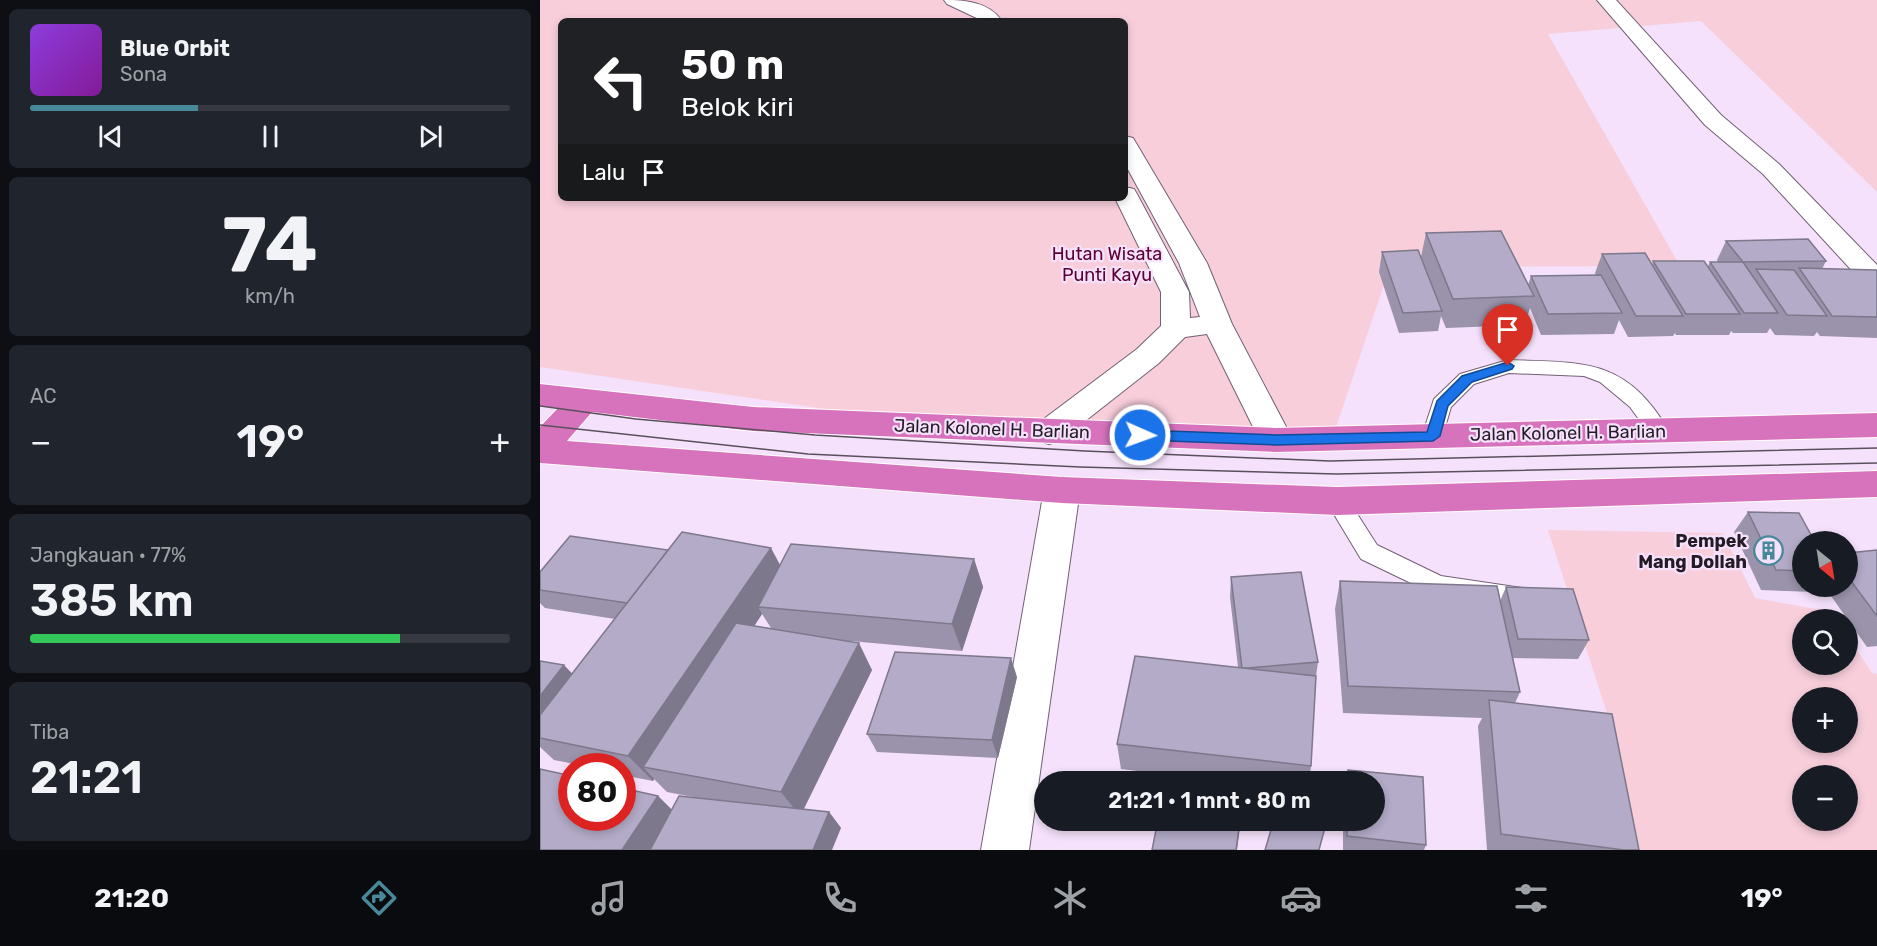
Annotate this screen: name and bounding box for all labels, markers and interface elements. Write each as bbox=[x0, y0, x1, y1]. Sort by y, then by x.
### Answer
text: Blue Orbit bbox=[120, 35, 230, 62]
text: 50 m bbox=[681, 40, 784, 90]
icon: left bbox=[582, 42, 660, 120]
text: Sona bbox=[120, 62, 167, 86]
text: Belok kiri bbox=[681, 91, 794, 123]
icon: previous bbox=[94, 120, 127, 153]
icon: pause bbox=[254, 120, 287, 153]
icon: next bbox=[414, 120, 447, 153]
icon: arrive bbox=[637, 156, 670, 189]
text: Lalu bbox=[582, 159, 625, 186]
text: 74 bbox=[222, 198, 318, 291]
park label: Hutan Wisata Punti Kayu bbox=[1052, 243, 1162, 286]
text: km/h bbox=[245, 284, 295, 308]
pin bbox=[1482, 304, 1533, 366]
icon: arrive bbox=[1491, 313, 1524, 346]
text: AC bbox=[30, 384, 56, 408]
position arrow bbox=[1108, 403, 1172, 467]
text: 19° bbox=[236, 415, 304, 468]
street label: Jalan Kolonel H. Barlian bbox=[894, 415, 1090, 443]
street label: Jalan Kolonel H. Barlian bbox=[1470, 420, 1666, 446]
text: − bbox=[30, 422, 51, 461]
text: + bbox=[489, 422, 510, 461]
place label: Pempek Mang Dollah bbox=[1638, 530, 1747, 573]
north arrow bbox=[1792, 531, 1858, 597]
map controls bbox=[1792, 531, 1858, 831]
building icon: Pempek Mang Dollah bbox=[1752, 535, 1784, 567]
text: Jangkauan · 77% bbox=[30, 543, 186, 567]
text: 385 km bbox=[30, 574, 194, 627]
button: search bbox=[1792, 609, 1858, 675]
button: + bbox=[1792, 687, 1858, 753]
text: Tiba bbox=[30, 720, 69, 744]
text: 21:21 bbox=[30, 751, 143, 804]
speed limit sign: 80 bbox=[558, 753, 636, 831]
button: − bbox=[1792, 765, 1858, 831]
text: 21:21 · 1 mnt · 80 m bbox=[1108, 787, 1311, 814]
icon: directions bbox=[358, 877, 400, 919]
icon: music bbox=[588, 877, 630, 919]
icon: phone bbox=[819, 877, 861, 919]
icon: climate bbox=[1049, 877, 1091, 919]
icon: car bbox=[1280, 877, 1322, 919]
icon: filters bbox=[1510, 877, 1552, 919]
text: 21:20 bbox=[94, 882, 169, 914]
text: 19° bbox=[1741, 882, 1783, 914]

